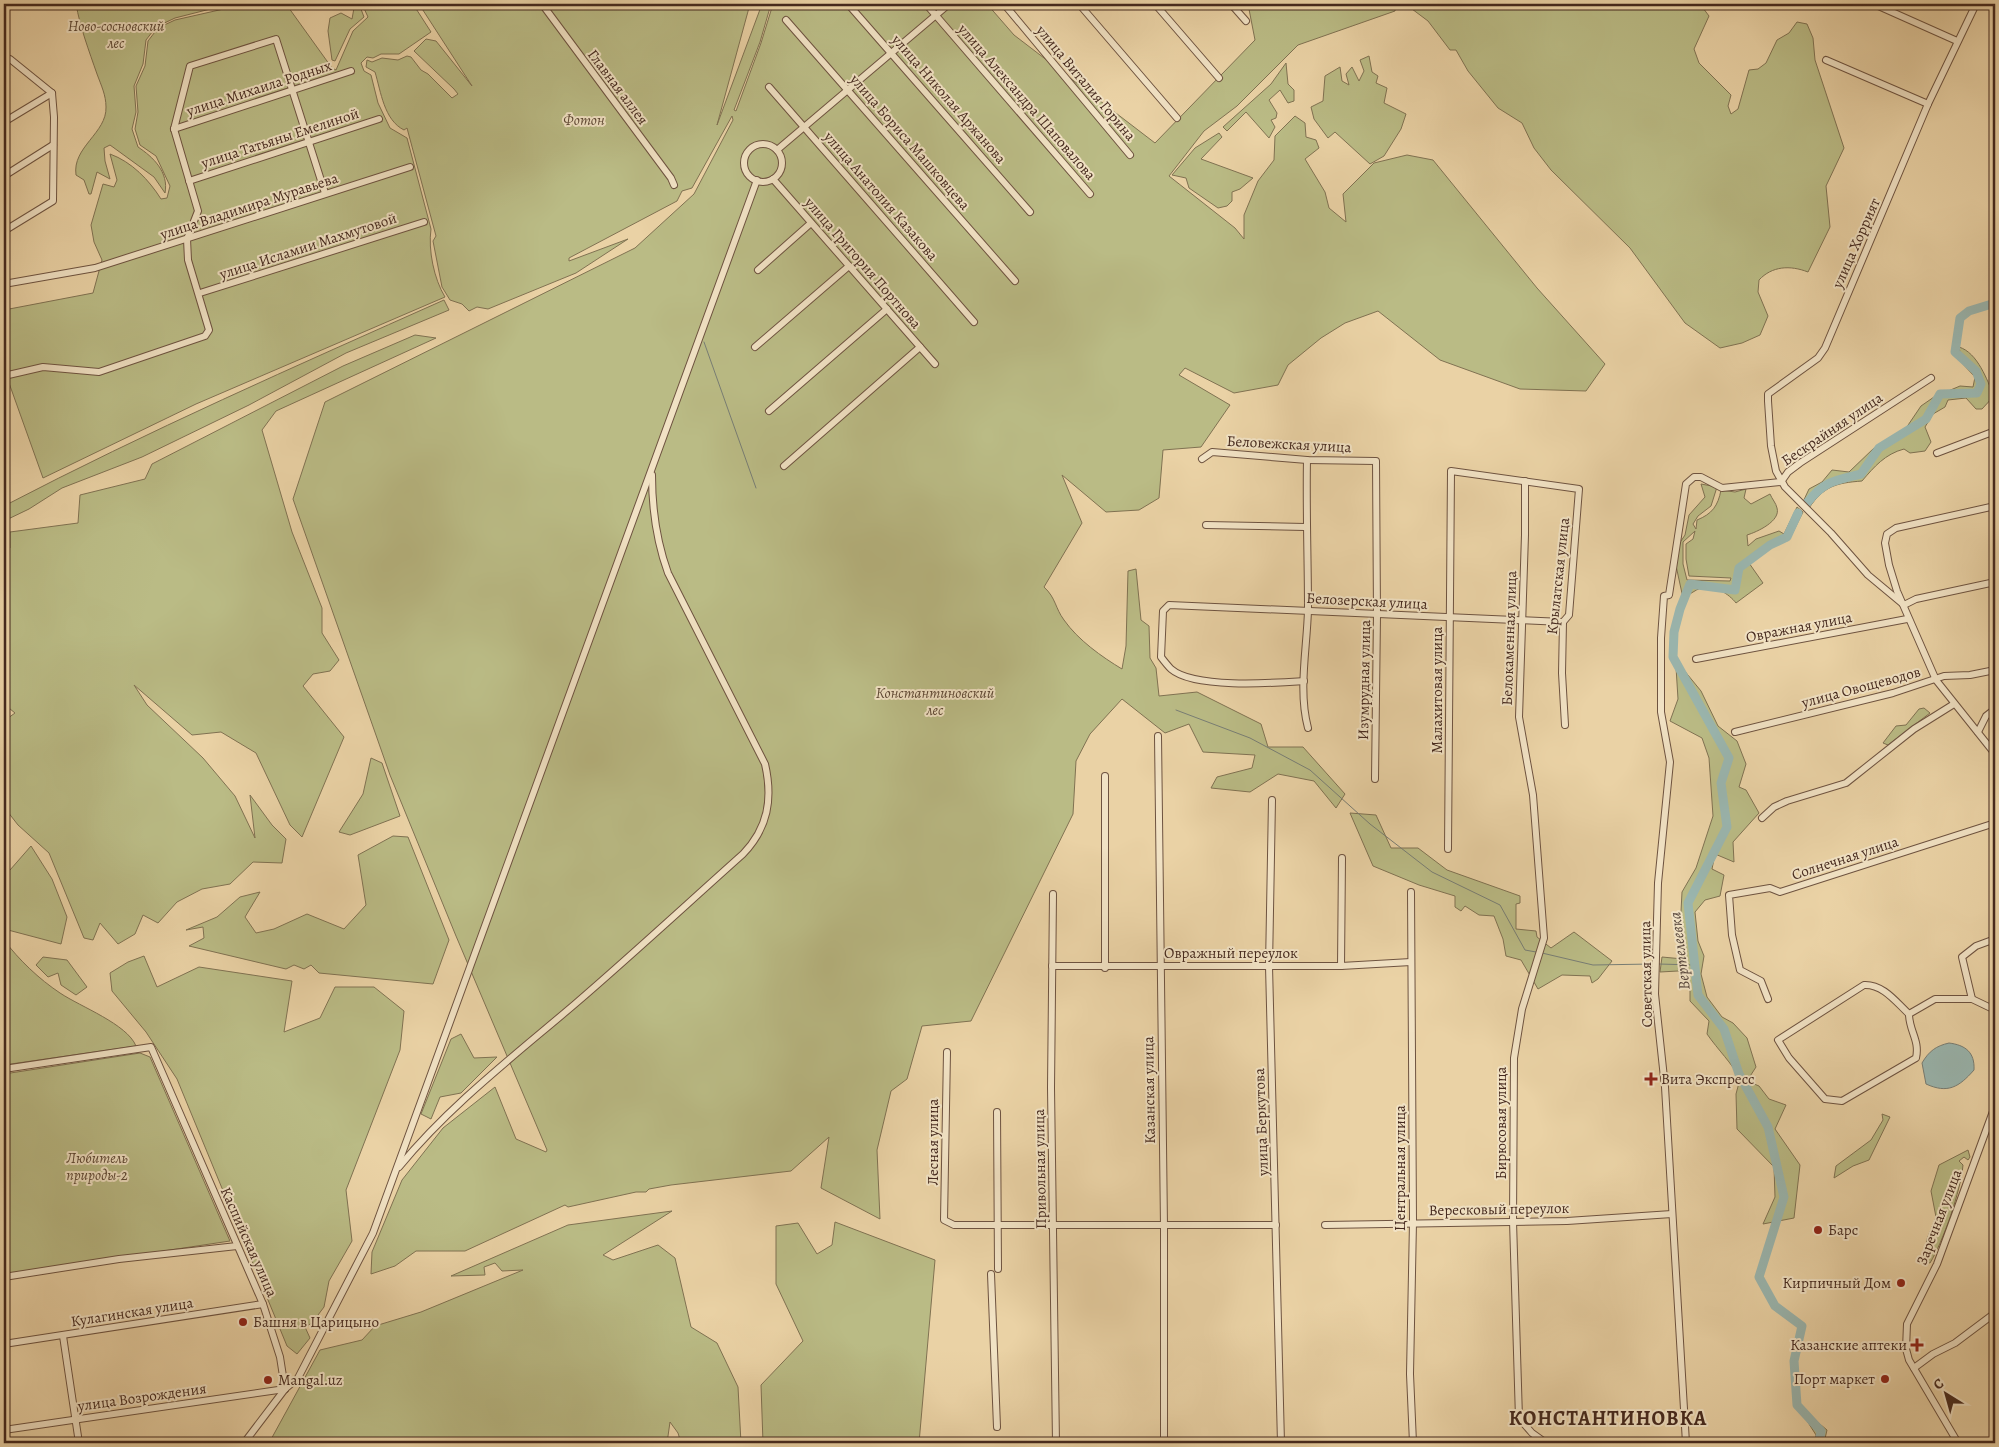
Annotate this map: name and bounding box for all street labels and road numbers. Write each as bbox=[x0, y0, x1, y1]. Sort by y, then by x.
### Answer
street label: улица Александра Шаповалова bbox=[953, 19, 1100, 184]
street label: улица Виталия Горина bbox=[1031, 20, 1140, 145]
street label: улица Николая Аржанова bbox=[887, 29, 1011, 168]
street label: Главная аллея bbox=[583, 45, 653, 129]
street label: улица Михаила Родных bbox=[183, 55, 335, 121]
street label: улица Бориса Машковцева bbox=[845, 69, 975, 214]
street label: улица Татьяны Емелиной bbox=[198, 103, 361, 173]
street label: улица Анатолия Казакова bbox=[819, 126, 943, 265]
street label: улица Владимира Муравьева bbox=[157, 168, 341, 245]
street label: улица Григория Портнова bbox=[800, 192, 926, 333]
street label: улица Хоррият bbox=[1827, 194, 1885, 292]
street label: улица Исламии Махмутовой bbox=[216, 208, 399, 284]
street label: Бескрайняя улица bbox=[1777, 388, 1887, 470]
street label: Беловежская улица bbox=[1226, 431, 1352, 457]
street label: Крылатская улица bbox=[1542, 516, 1574, 636]
street label: Белокаменная улица bbox=[1497, 570, 1521, 706]
street label: Белозерская улица bbox=[1306, 588, 1428, 614]
street label: Овражная улица bbox=[1744, 607, 1854, 647]
street label: Изумрудная улица bbox=[1353, 619, 1375, 740]
street label: Малахитовая улица bbox=[1427, 627, 1447, 753]
street label: улица Овощеводов bbox=[1798, 662, 1923, 713]
street label: Солнечная улица bbox=[1789, 831, 1901, 885]
street label: Советская улица bbox=[1635, 920, 1657, 1028]
street label: Овражный переулок bbox=[1164, 943, 1298, 963]
street label: Казанская улица bbox=[1138, 1036, 1160, 1144]
street label: Бирюсовая улица bbox=[1491, 1066, 1511, 1180]
street label: улица Беркутова bbox=[1249, 1068, 1273, 1177]
street label: Лесная улица bbox=[923, 1098, 943, 1185]
street label: Центральная улица bbox=[1390, 1105, 1410, 1231]
street label: Привольная улица bbox=[1029, 1109, 1051, 1229]
street label: Заречная улица bbox=[1912, 1166, 1966, 1268]
street label: Каспийская улица bbox=[216, 1184, 282, 1300]
street label: Вересковый переулок bbox=[1429, 1198, 1570, 1220]
street label: Кулагинская улица bbox=[69, 1292, 195, 1332]
street label: улица Возрождения bbox=[75, 1378, 208, 1416]

